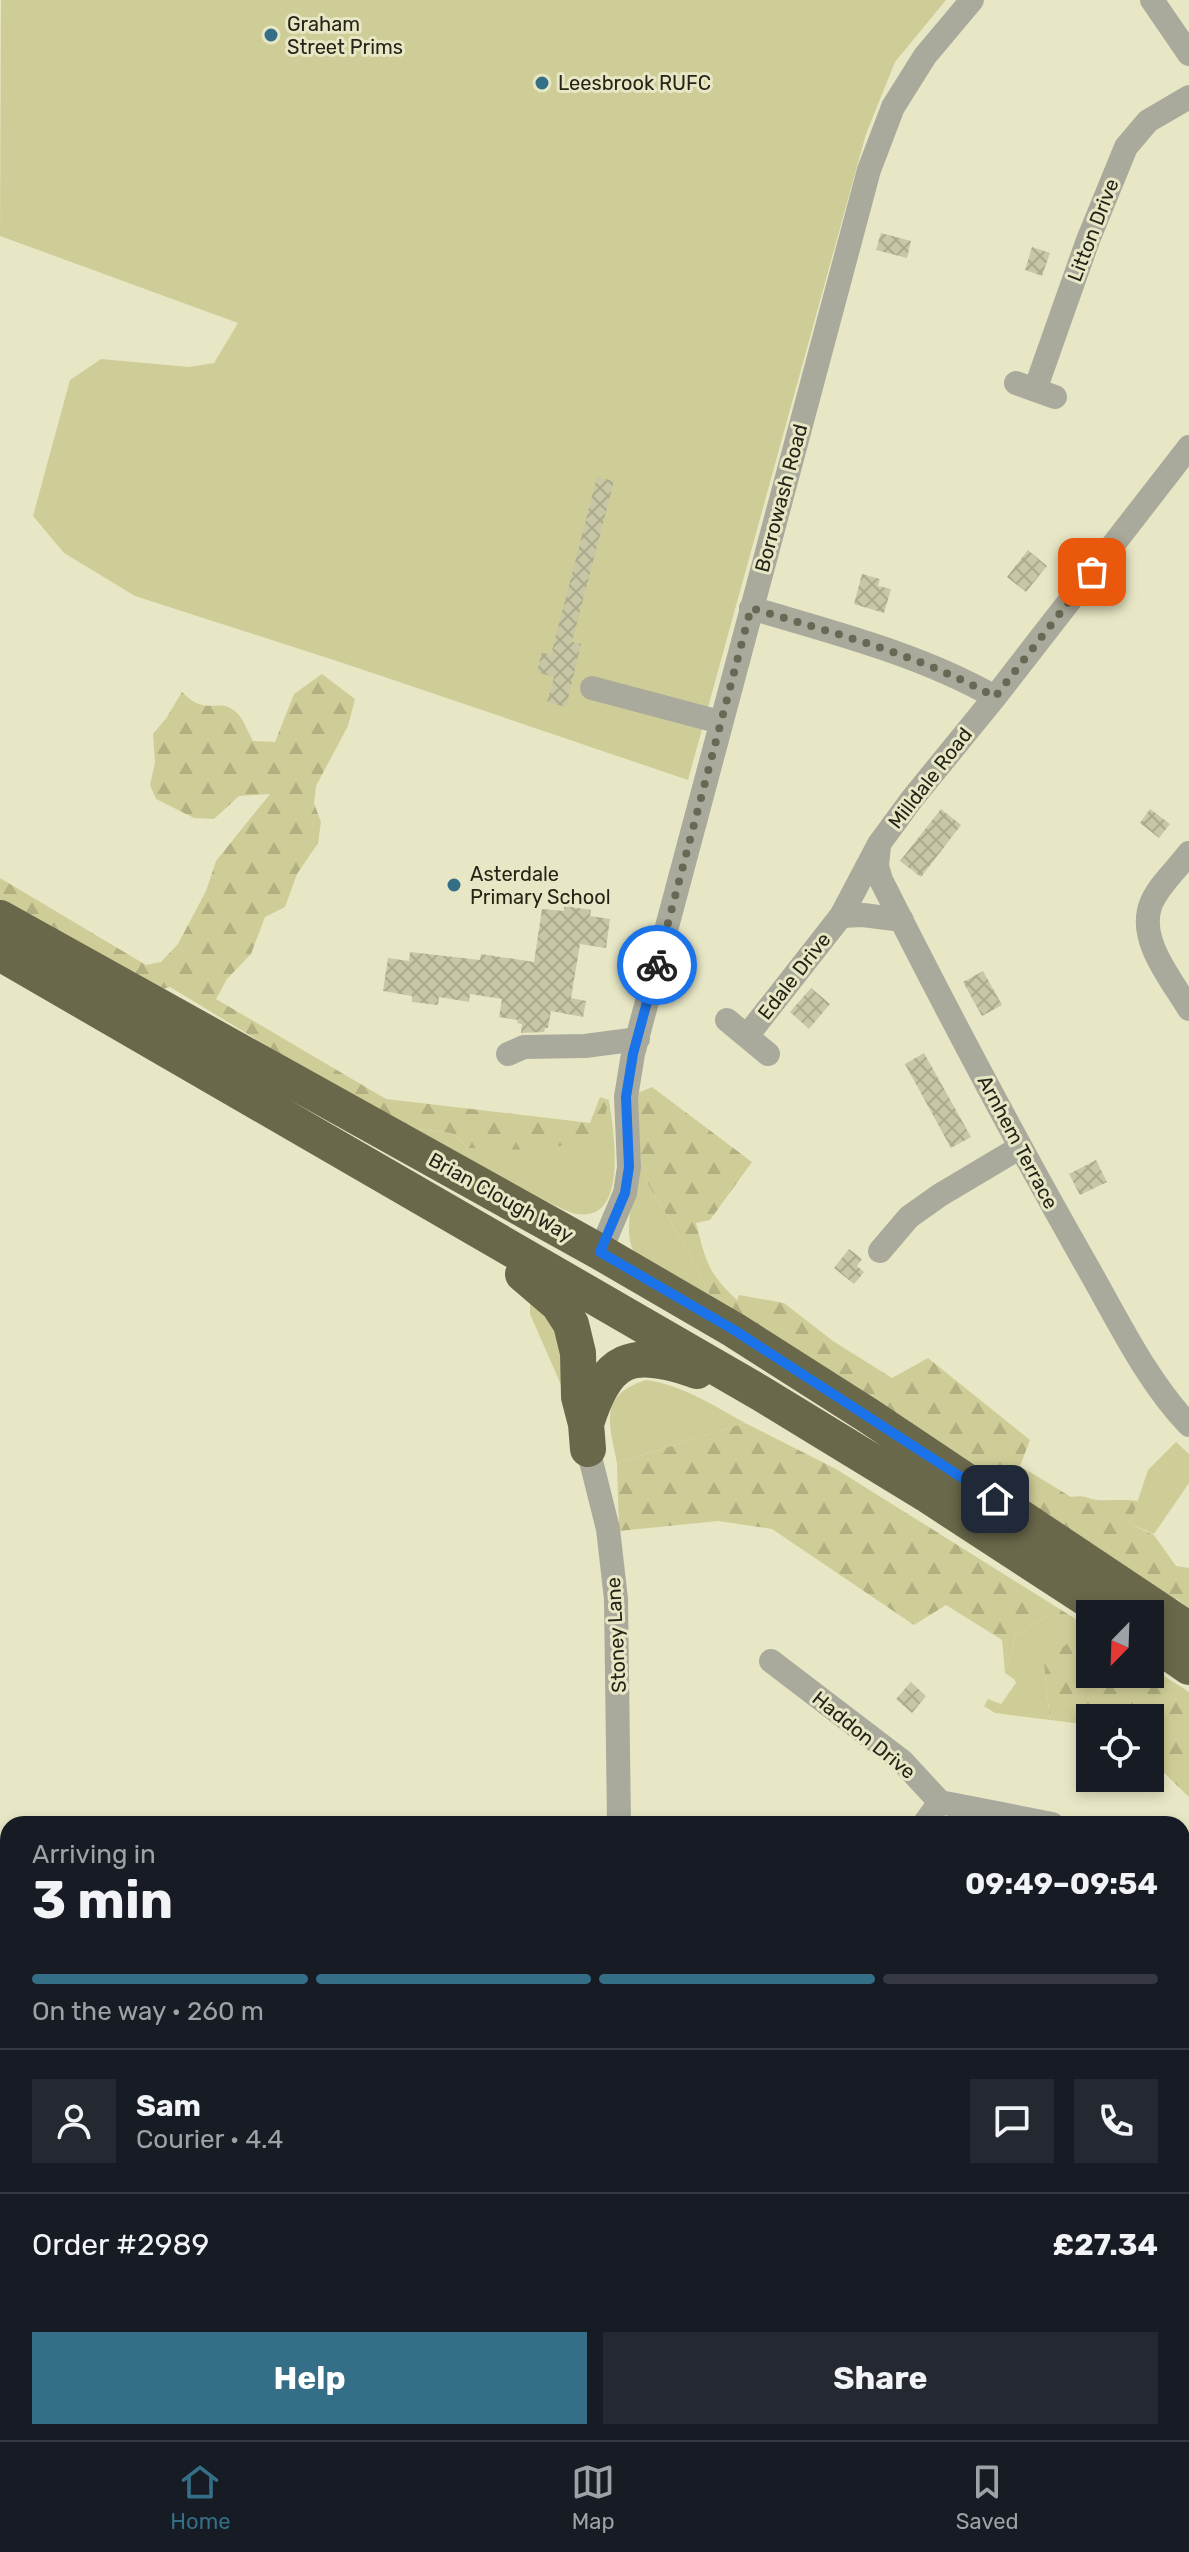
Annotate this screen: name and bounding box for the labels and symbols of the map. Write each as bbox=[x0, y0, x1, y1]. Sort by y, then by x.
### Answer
place label: Graham Street Prims bbox=[287, 12, 403, 59]
marker: Graham Street Prims bbox=[262, 26, 280, 44]
place label: Leesbrook RUFC bbox=[558, 71, 711, 95]
marker: Leesbrook RUFC bbox=[533, 74, 551, 92]
street label: Litton Drive bbox=[1062, 175, 1124, 285]
street label: Borrowash Road bbox=[750, 421, 812, 575]
pin bbox=[1058, 538, 1126, 606]
street label: Milldale Road bbox=[883, 723, 977, 833]
place label: Asterdale Primary School bbox=[470, 862, 611, 909]
marker: Asterdale Primary School bbox=[445, 876, 463, 894]
courier bbox=[617, 925, 697, 1005]
street label: Edale Drive bbox=[753, 928, 835, 1024]
street label: Arnhem Terrace bbox=[973, 1071, 1063, 1213]
street label: Brian Clough Way bbox=[424, 1147, 578, 1247]
pin bbox=[961, 1465, 1029, 1533]
street label: Stoney Lane bbox=[601, 1577, 631, 1693]
north arrow bbox=[1076, 1600, 1164, 1688]
street label: Haddon Drive bbox=[808, 1686, 920, 1784]

